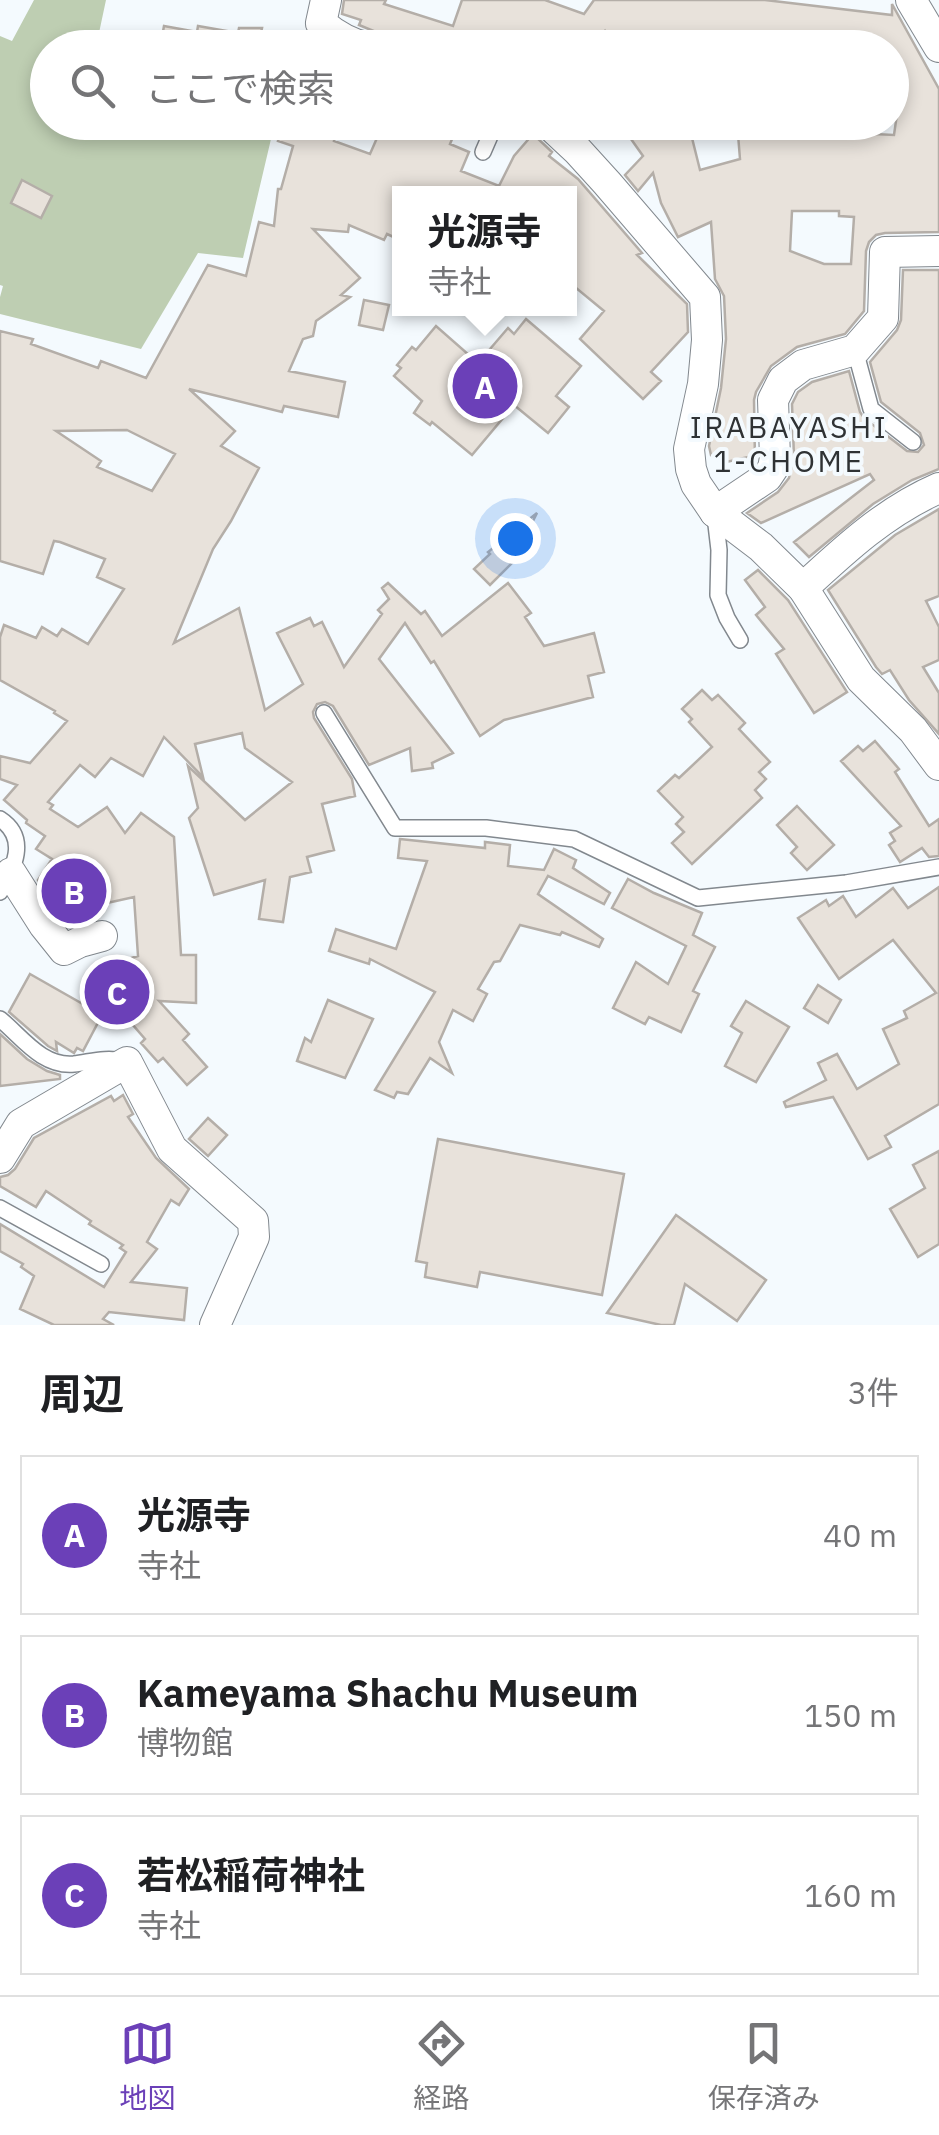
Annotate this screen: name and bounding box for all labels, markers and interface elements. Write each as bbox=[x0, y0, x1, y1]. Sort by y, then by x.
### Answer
search box bbox=[30, 30, 909, 140]
icon: search bbox=[65, 58, 120, 113]
text: ここで検索 bbox=[145, 63, 335, 112]
popup bbox=[392, 186, 577, 316]
text: 光源寺 bbox=[427, 206, 542, 255]
text: 寺社 bbox=[427, 260, 492, 302]
pin: A bbox=[452, 348, 518, 424]
district label: IRABAYASHI 1-CHOME bbox=[690, 407, 888, 480]
your location bbox=[490, 513, 541, 564]
pin: B bbox=[42, 854, 106, 928]
pin: C bbox=[84, 954, 150, 1030]
text: 周辺 bbox=[40, 1366, 124, 1421]
text: 3件 bbox=[848, 1371, 899, 1413]
text: 光源寺 bbox=[137, 1490, 251, 1539]
text: A bbox=[64, 1514, 85, 1556]
text: 40 m bbox=[823, 1514, 897, 1556]
text: 寺社 bbox=[137, 1544, 201, 1586]
text: Kameyama Shachu Museum bbox=[137, 1668, 639, 1717]
text: B bbox=[64, 1694, 85, 1736]
text: 150 m bbox=[804, 1694, 897, 1736]
text: 博物館 bbox=[137, 1721, 233, 1763]
text: 若松稲荷神社 bbox=[137, 1850, 365, 1899]
text: C bbox=[64, 1874, 85, 1916]
text: 160 m bbox=[804, 1874, 897, 1916]
text: 寺社 bbox=[137, 1904, 201, 1946]
tab: 地図 bbox=[119, 2016, 175, 2116]
tab: 経路 bbox=[413, 2016, 470, 2116]
tab: 保存済み bbox=[708, 2016, 820, 2116]

